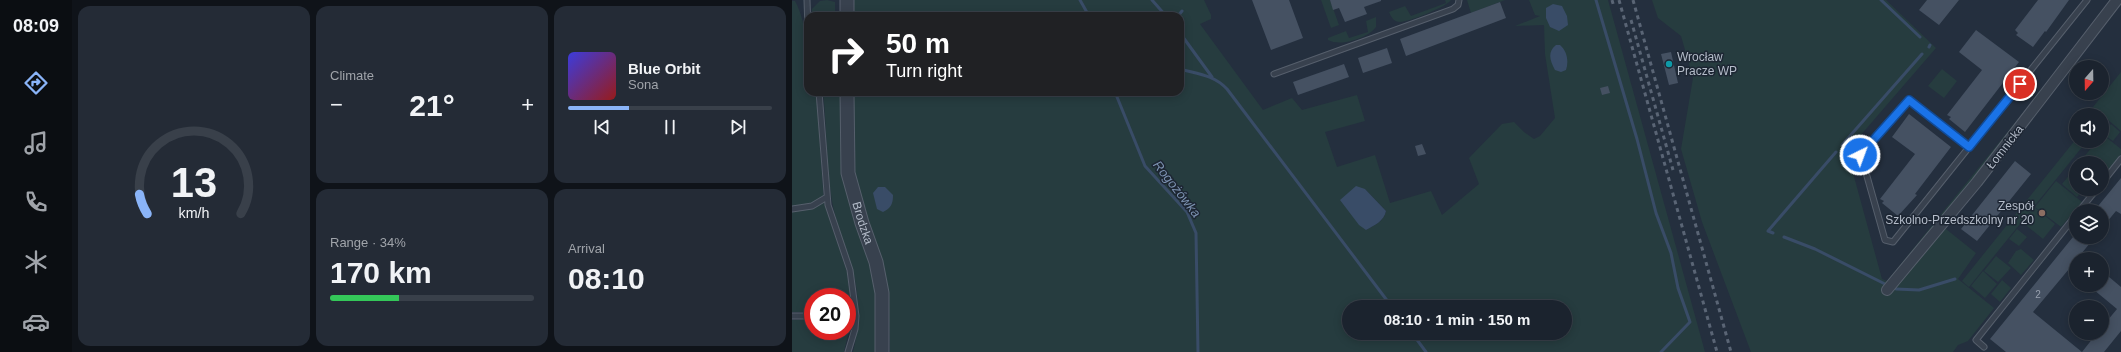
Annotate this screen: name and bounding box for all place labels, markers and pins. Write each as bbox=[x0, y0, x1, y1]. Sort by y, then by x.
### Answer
place label: Wrocław Pracze WP bbox=[1677, 50, 1737, 78]
marker: Wrocław Pracze WP bbox=[1664, 59, 1674, 69]
pin bbox=[2003, 67, 2037, 101]
place label: Zespół Szkolno-Przedszkolny nr 20 bbox=[1885, 199, 2034, 227]
marker: Zespół Szkolno-Przedszkolny nr 20 bbox=[2037, 208, 2047, 218]

